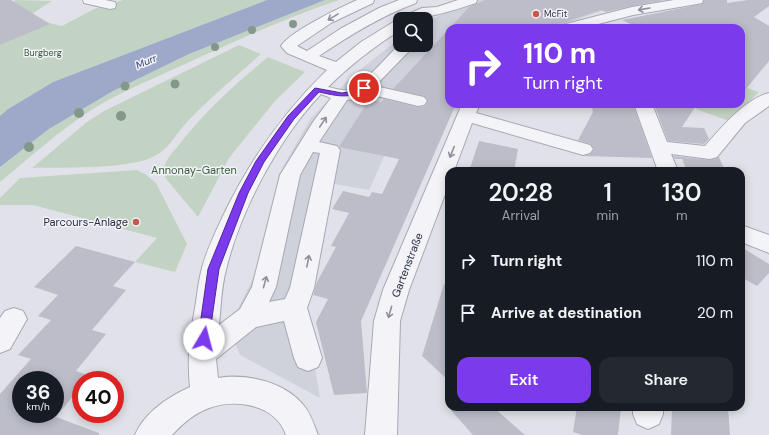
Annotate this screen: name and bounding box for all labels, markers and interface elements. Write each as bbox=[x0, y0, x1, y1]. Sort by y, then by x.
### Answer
one-way arrow bbox=[638, 5, 651, 13]
place label: McFit bbox=[544, 8, 568, 20]
marker: McFit bbox=[531, 9, 541, 19]
map controls bbox=[393, 12, 433, 52]
button: search bbox=[393, 12, 433, 52]
one-way arrow bbox=[327, 14, 339, 22]
text: 110 m bbox=[523, 35, 596, 72]
icon: right bbox=[457, 40, 509, 92]
park label: Burgberg bbox=[24, 47, 62, 59]
water label: Murr bbox=[134, 51, 159, 72]
pin bbox=[347, 71, 381, 105]
text: Turn right bbox=[523, 71, 603, 95]
icon: arrive bbox=[353, 77, 375, 99]
one-way arrow bbox=[319, 117, 327, 128]
one-way arrow bbox=[447, 145, 455, 157]
park label: Annonay-Garten bbox=[151, 163, 237, 177]
text: 20:28 bbox=[488, 177, 553, 208]
text: 1 bbox=[603, 177, 612, 208]
text: 130 bbox=[662, 177, 702, 208]
text: Arrival bbox=[502, 207, 540, 224]
text: min bbox=[597, 207, 619, 224]
text: m bbox=[676, 207, 688, 224]
place label: Parcours-Anlage bbox=[43, 215, 128, 229]
marker: Parcours-Anlage bbox=[131, 217, 141, 227]
street label: Gartenstraße bbox=[388, 231, 426, 299]
icon: right bbox=[457, 250, 479, 272]
text: Turn right bbox=[491, 251, 562, 271]
text: 110 m bbox=[696, 251, 733, 271]
one-way arrow bbox=[304, 255, 312, 268]
one-way arrow bbox=[262, 276, 269, 289]
icon: arrive bbox=[457, 302, 479, 324]
text: Arrive at destination bbox=[491, 303, 642, 323]
text: 20 m bbox=[697, 303, 733, 323]
one-way arrow bbox=[386, 305, 393, 318]
position arrow bbox=[183, 318, 225, 360]
button: Exit bbox=[457, 357, 591, 403]
button: Share bbox=[599, 357, 733, 403]
speed limit sign: 40 bbox=[72, 371, 124, 423]
text: 36 bbox=[26, 379, 50, 405]
text: km/h bbox=[26, 400, 50, 413]

